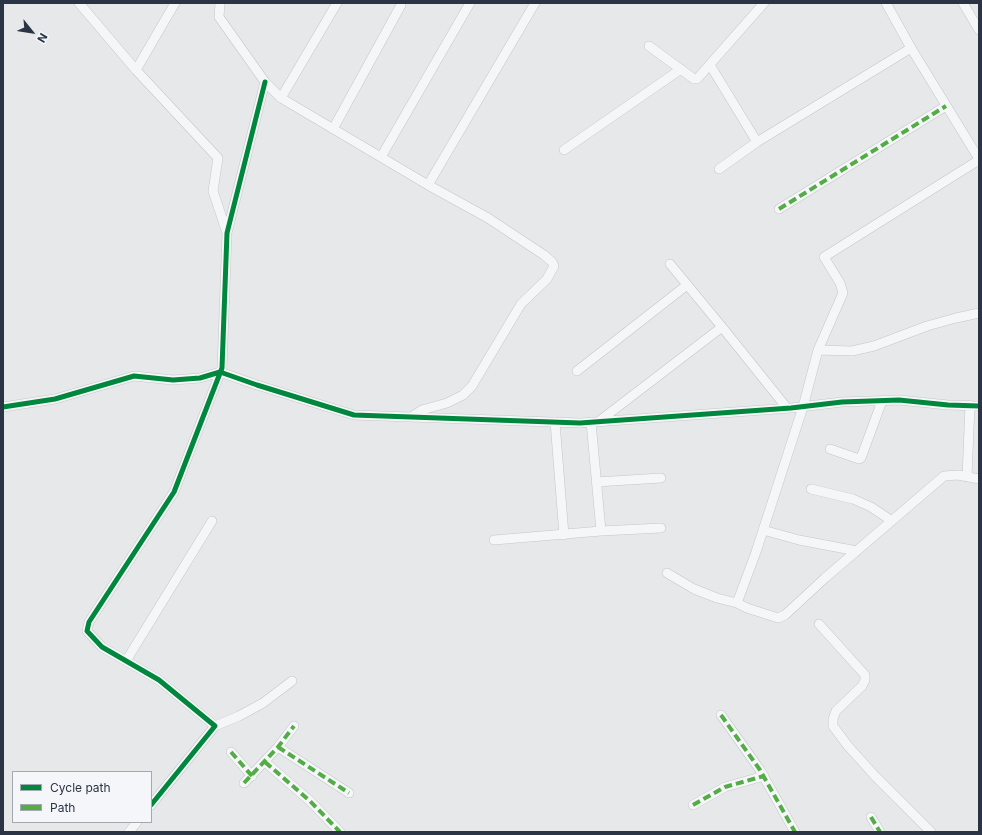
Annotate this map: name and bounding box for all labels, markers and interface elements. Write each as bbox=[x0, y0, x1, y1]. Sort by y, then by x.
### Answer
north arrow bbox=[12, 12, 52, 52]
text: N bbox=[34, 31, 51, 45]
legend bbox=[12, 771, 152, 823]
text: Cycle path bbox=[50, 780, 111, 795]
text: Path bbox=[50, 800, 75, 815]

